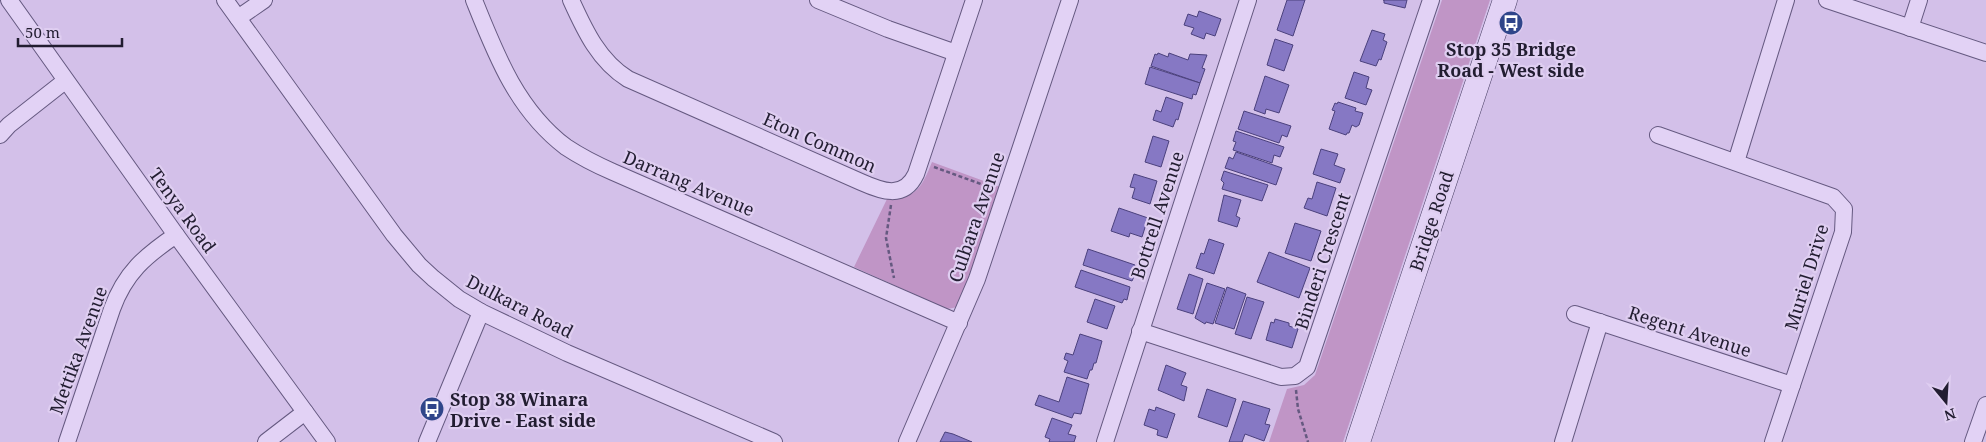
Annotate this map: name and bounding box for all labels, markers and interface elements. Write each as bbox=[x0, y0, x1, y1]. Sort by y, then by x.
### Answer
bus stop icon: Stop 35 Bridge Road - West side bbox=[1498, 10, 1524, 36]
scale bar bbox=[18, 15, 121, 47]
text: 50 m bbox=[25, 22, 60, 42]
place label: Stop 35 Bridge Road - West side bbox=[1437, 37, 1585, 82]
street label: Eton Common bbox=[760, 106, 881, 178]
street label: Darrang Avenue bbox=[620, 145, 758, 221]
street label: Bottrell Avenue bbox=[1125, 148, 1189, 282]
street label: Culbara Avenue bbox=[942, 149, 1010, 285]
street label: Tenya Road bbox=[144, 163, 222, 257]
street label: Bridge Road bbox=[1403, 168, 1459, 274]
street label: Binderi Crescent bbox=[1289, 190, 1355, 332]
street label: Muriel Drive bbox=[1778, 221, 1834, 333]
street label: Dulkara Road bbox=[462, 269, 578, 343]
street label: Mettika Avenue bbox=[44, 283, 112, 417]
street label: Regent Avenue bbox=[1626, 300, 1754, 362]
north arrow bbox=[1921, 377, 1971, 427]
place label: Stop 38 Winara Drive - East side bbox=[450, 387, 596, 432]
bus stop icon: Stop 38 Winara Drive - East side bbox=[419, 396, 445, 422]
text: N bbox=[1942, 404, 1958, 426]

